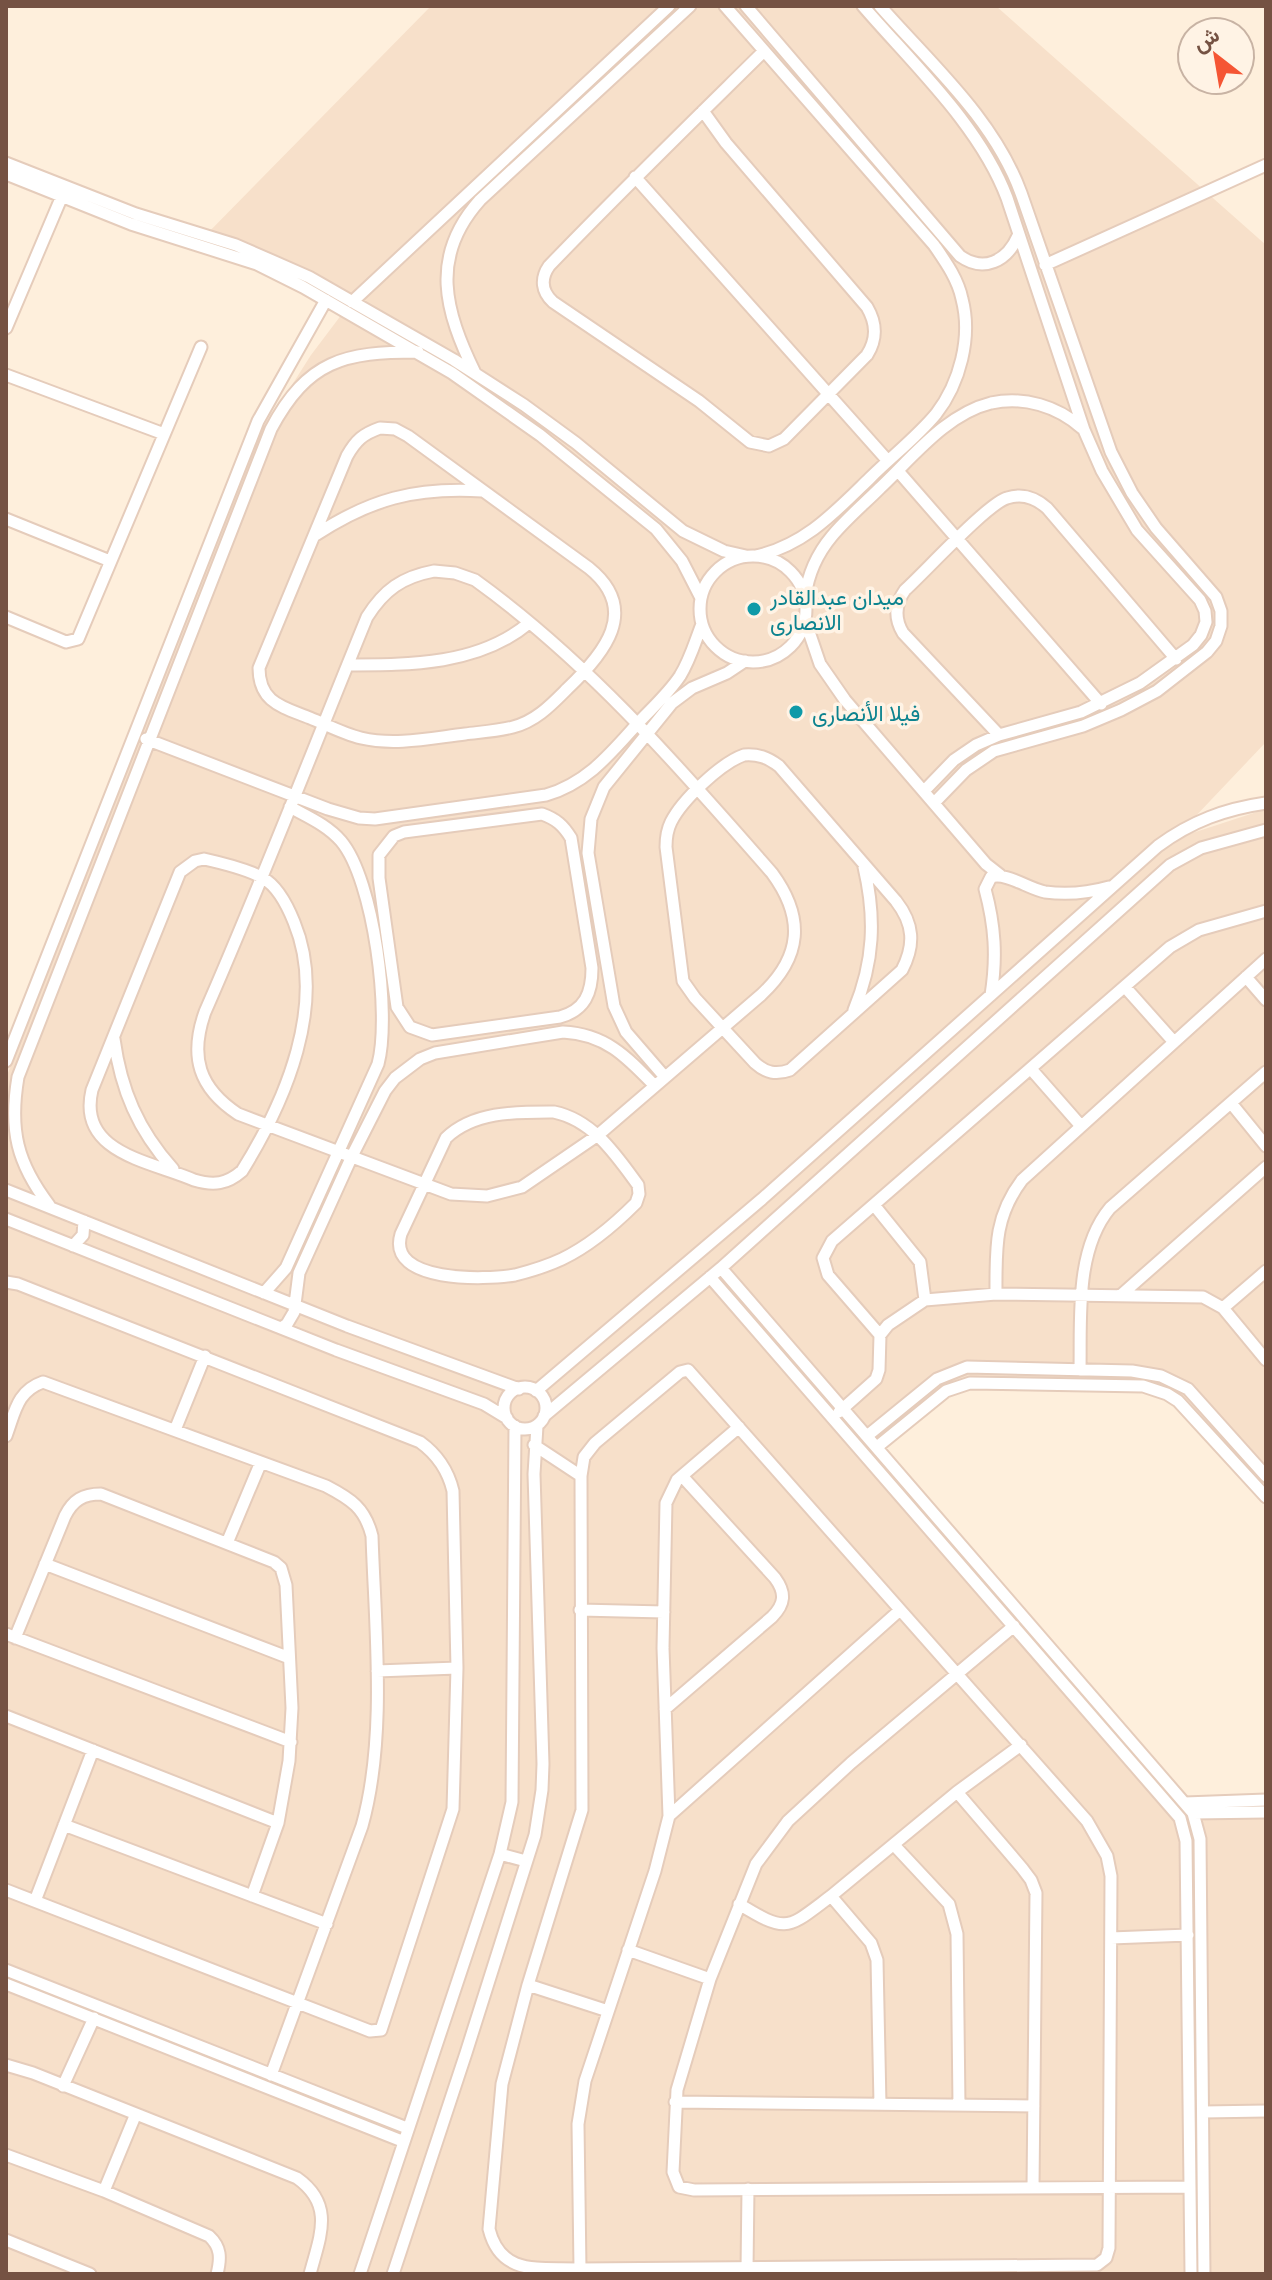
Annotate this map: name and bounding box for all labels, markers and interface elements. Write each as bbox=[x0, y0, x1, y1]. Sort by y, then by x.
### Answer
north arrow bbox=[1176, 16, 1256, 96]
text: ش bbox=[1187, 20, 1224, 58]
place label: ميدان عبدالقادر الانصارى bbox=[769, 583, 904, 636]
marker: ميدان عبدالقادر الانصارى bbox=[745, 600, 763, 618]
place label: فيلا الأنصارى bbox=[812, 699, 920, 727]
marker: فيلا الأنصارى bbox=[787, 703, 805, 721]

